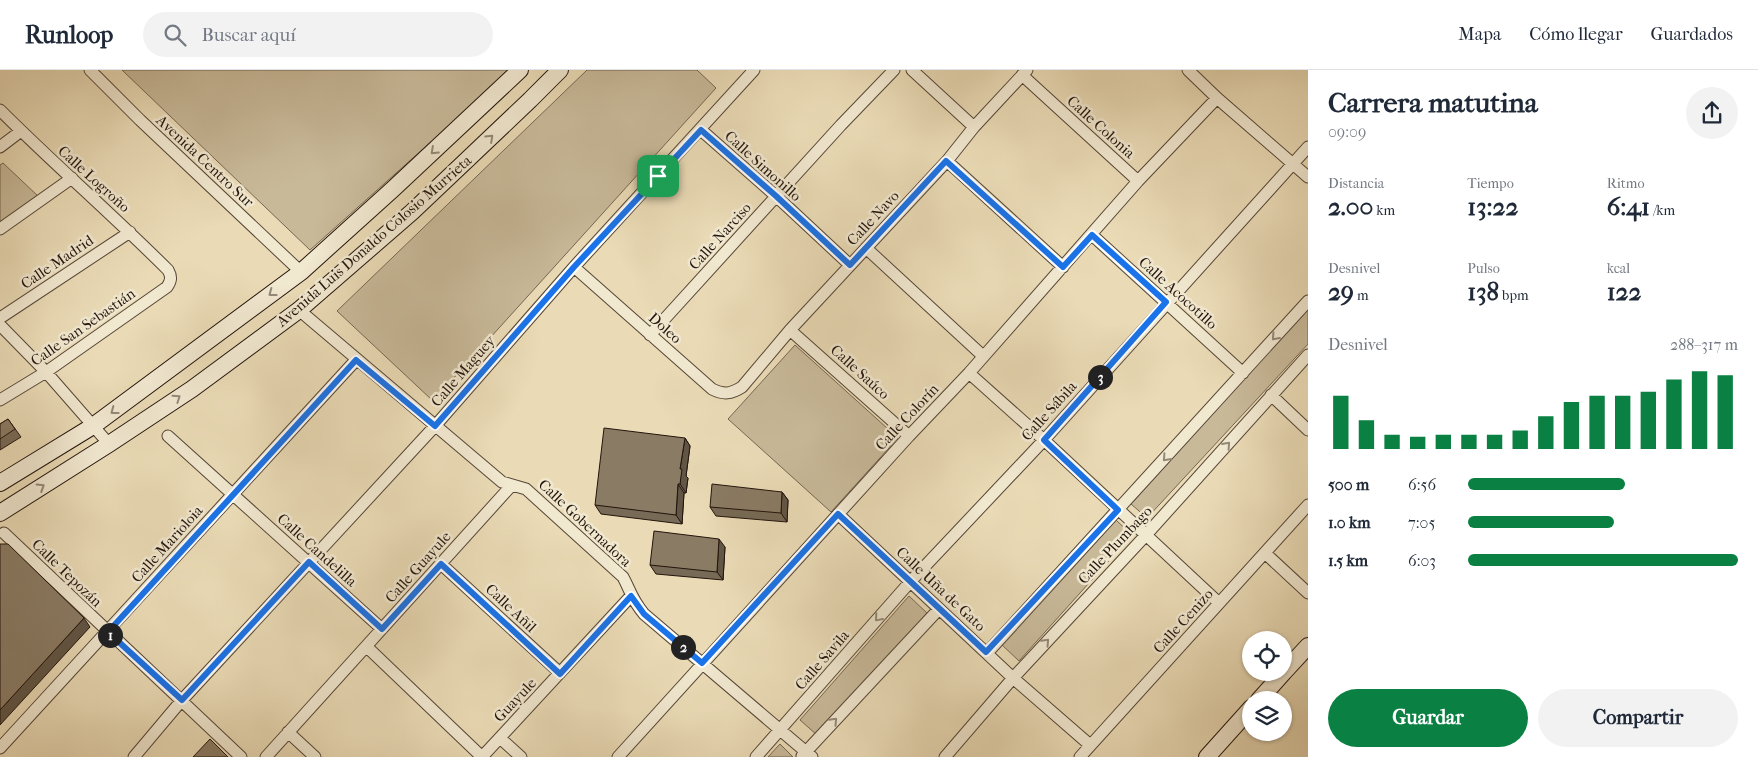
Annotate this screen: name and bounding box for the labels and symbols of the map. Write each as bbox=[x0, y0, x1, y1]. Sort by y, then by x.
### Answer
street label: Calle Colonia bbox=[1063, 92, 1139, 163]
street label: Avenida Centro Sur bbox=[152, 111, 258, 211]
street label: Calle Simonillo bbox=[721, 127, 805, 205]
one-way arrow bbox=[485, 135, 494, 144]
street label: Calle Logroño bbox=[54, 142, 134, 216]
one-way arrow bbox=[430, 145, 439, 154]
street label: Avenida Luis Donaldo Colosio Murrieta bbox=[272, 151, 476, 331]
pin bbox=[637, 155, 679, 197]
street label: Calle Navo bbox=[843, 187, 903, 249]
street label: Calle Narciso bbox=[685, 198, 755, 273]
street label: Calle Madrid bbox=[17, 231, 97, 293]
street label: Calle Acocotillo bbox=[1135, 253, 1221, 333]
street label: Calle San Sebastián bbox=[27, 284, 139, 370]
one-way arrow bbox=[268, 287, 278, 296]
street label: Doleo bbox=[645, 309, 686, 348]
street label: Calle Maguey bbox=[427, 331, 499, 410]
one-way arrow bbox=[1272, 332, 1281, 341]
street label: Calle Saúco bbox=[827, 341, 893, 403]
pin: 3 bbox=[1088, 364, 1112, 390]
street label: Calle Sábila bbox=[1018, 377, 1081, 444]
street label: Calle Colorín bbox=[872, 380, 943, 454]
one-way arrow bbox=[172, 395, 181, 405]
one-way arrow bbox=[110, 405, 120, 414]
one-way arrow bbox=[1221, 441, 1230, 450]
one-way arrow bbox=[1163, 452, 1172, 461]
street label: Calle Gobernadora bbox=[535, 475, 636, 571]
one-way arrow bbox=[36, 484, 45, 494]
street label: Calle Marioloia bbox=[128, 501, 207, 586]
street label: Calle Plumbago bbox=[1074, 502, 1156, 588]
street label: Calle Candelilla bbox=[273, 510, 361, 591]
street label: Calle Guayule bbox=[381, 527, 455, 606]
street label: Calle Tepozán bbox=[28, 535, 106, 611]
street label: Calle Uña de Gato bbox=[893, 543, 990, 635]
street label: Calle Añil bbox=[482, 580, 540, 636]
street label: Calle Cenizo bbox=[1149, 585, 1217, 657]
one-way arrow bbox=[875, 613, 884, 622]
pin: 1 bbox=[98, 622, 122, 648]
street label: Calle Savila bbox=[791, 626, 854, 694]
pin: 2 bbox=[670, 634, 696, 660]
one-way arrow bbox=[1040, 639, 1049, 648]
street label: Guayule bbox=[490, 674, 540, 726]
one-way arrow bbox=[828, 718, 837, 727]

